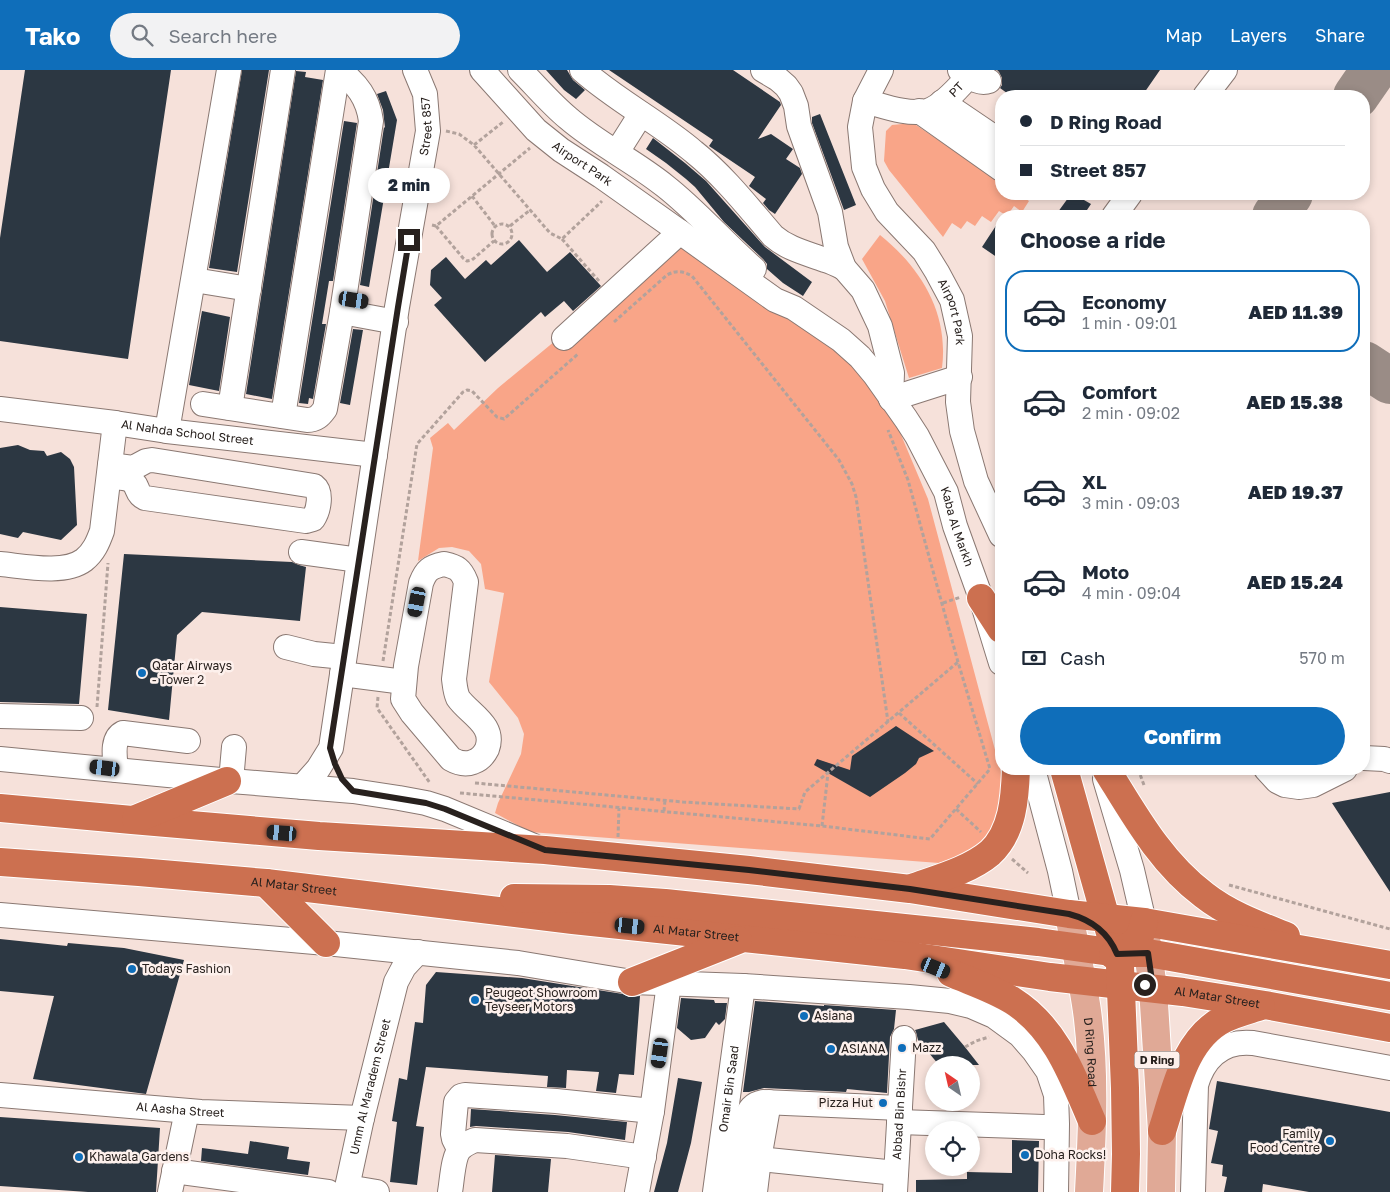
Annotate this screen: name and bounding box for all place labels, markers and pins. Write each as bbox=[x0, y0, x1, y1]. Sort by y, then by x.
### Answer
place label: Qatar Airways - Tower 2 bbox=[152, 658, 232, 687]
marker: Qatar Airways - Tower 2 bbox=[136, 667, 148, 679]
place label: Todays Fashion bbox=[142, 961, 231, 976]
marker: Todays Fashion bbox=[126, 963, 138, 975]
place label: Peugeot Showroom Teyseer Motors bbox=[485, 985, 598, 1014]
marker: Peugeot Showroom Teyseer Motors bbox=[469, 994, 481, 1006]
place label: Asiana bbox=[814, 1008, 853, 1023]
marker: Asiana bbox=[798, 1010, 810, 1022]
place label: Mazz bbox=[912, 1040, 941, 1055]
place label: ASIANA bbox=[841, 1041, 886, 1056]
marker: Mazz bbox=[896, 1042, 908, 1054]
marker: ASIANA bbox=[825, 1043, 837, 1055]
place label: Pizza Hut bbox=[819, 1095, 873, 1110]
marker: Pizza Hut bbox=[877, 1097, 889, 1109]
place label: Family Food Centre bbox=[1249, 1126, 1320, 1155]
marker: Family Food Centre bbox=[1324, 1135, 1336, 1147]
place label: Doha Rocks! bbox=[1035, 1147, 1106, 1162]
place label: Khawala Gardens bbox=[89, 1149, 189, 1164]
marker: Doha Rocks! bbox=[1019, 1149, 1031, 1161]
marker: Khawala Gardens bbox=[73, 1151, 85, 1163]

